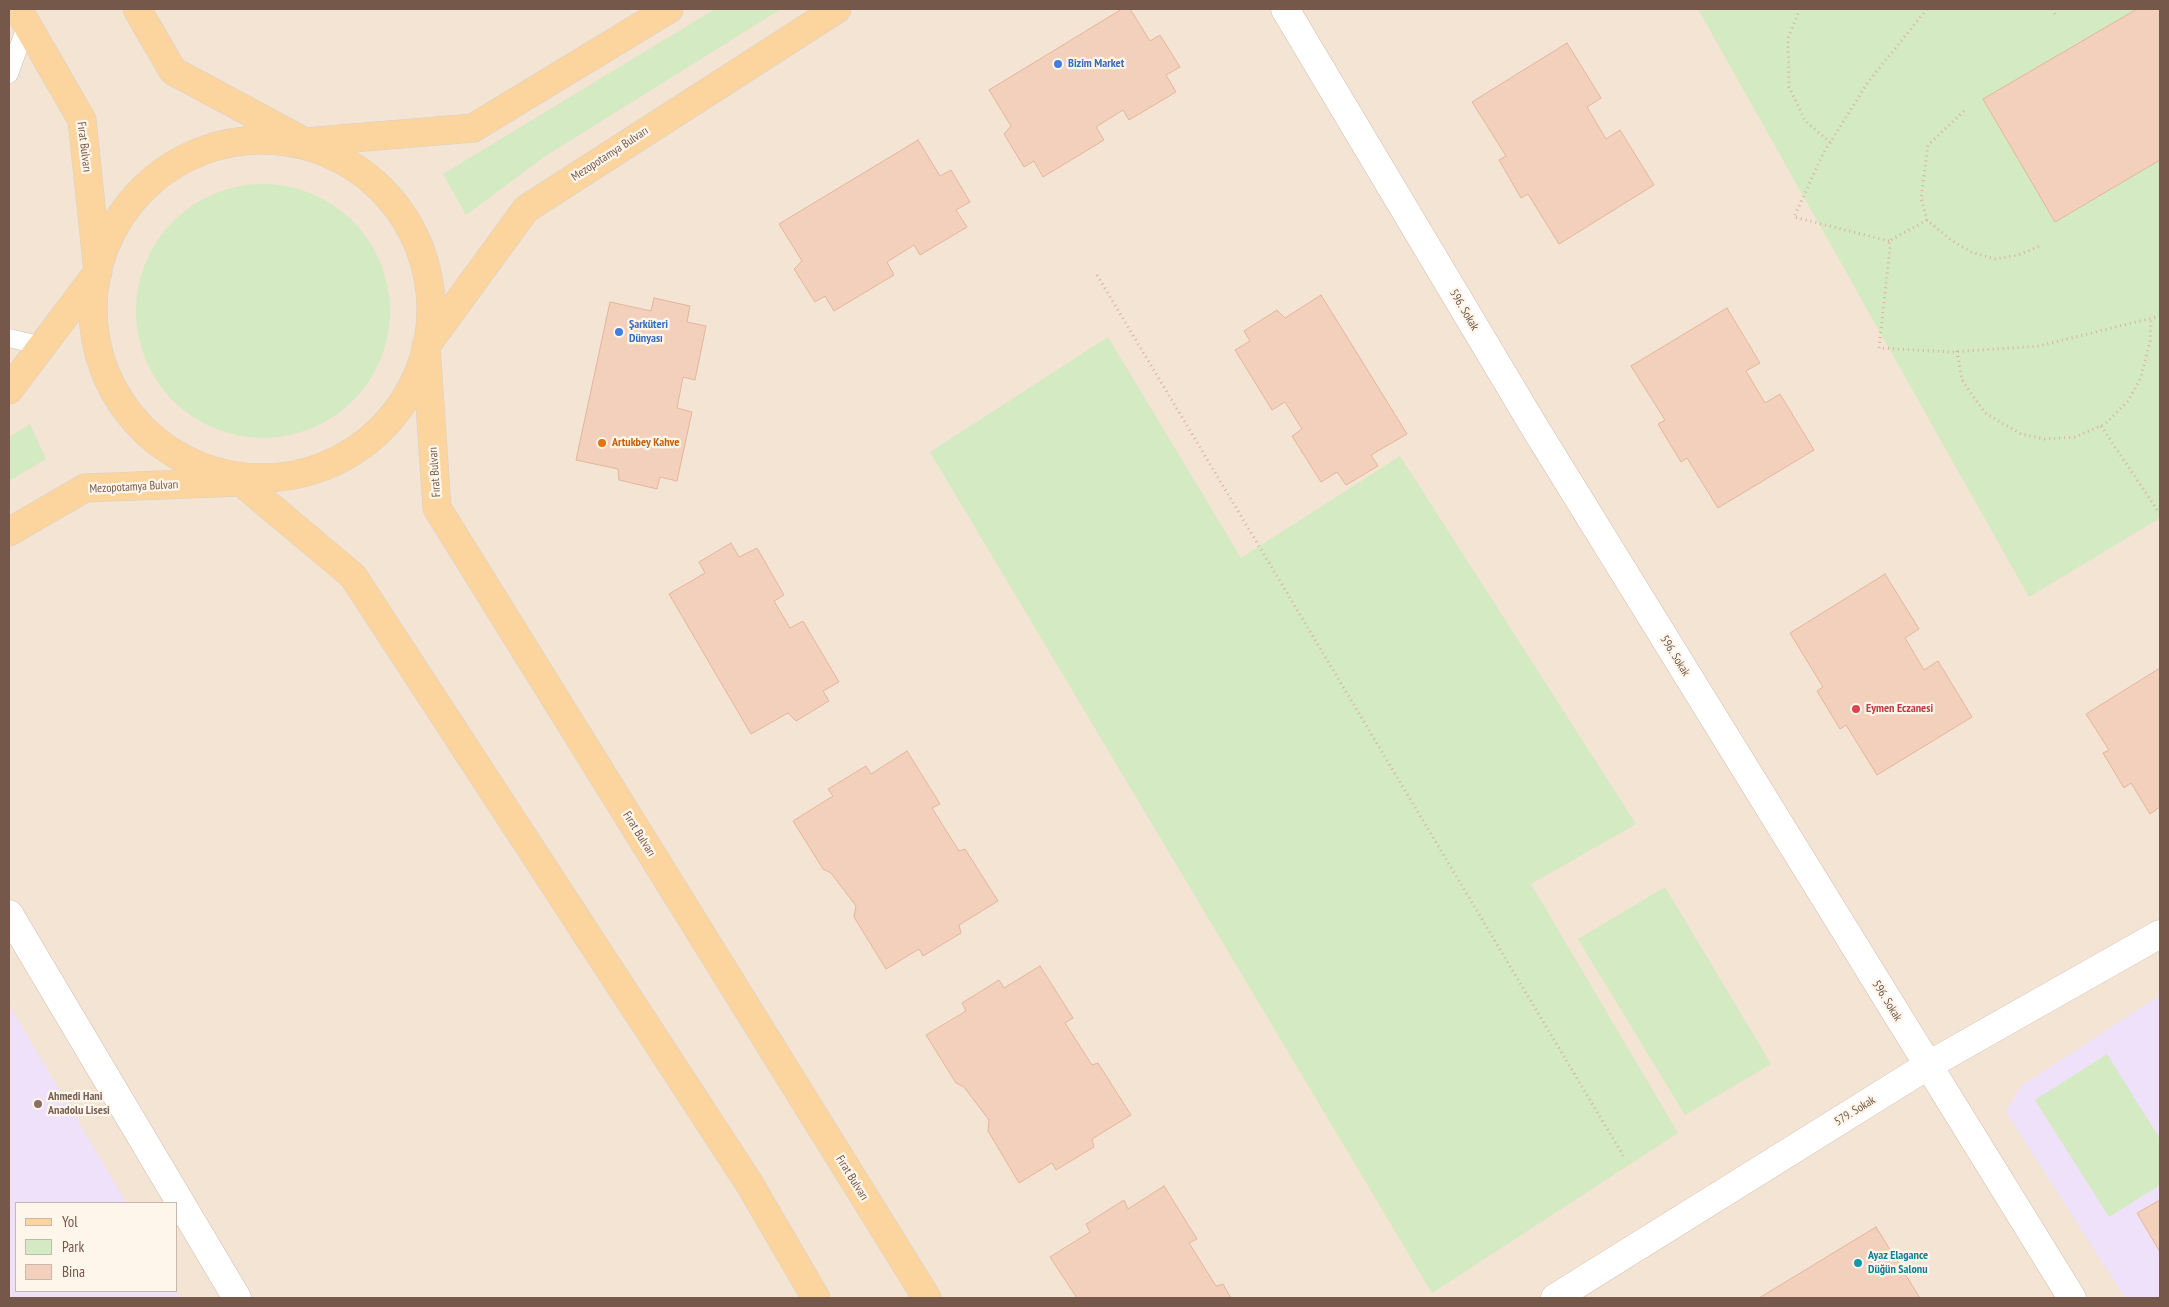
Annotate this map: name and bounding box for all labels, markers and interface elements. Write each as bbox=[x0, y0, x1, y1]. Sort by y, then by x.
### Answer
place label: Bizim Market bbox=[1068, 57, 1124, 71]
marker: Bizim Market bbox=[1052, 58, 1064, 70]
street label: Fırat Bulvarı bbox=[74, 121, 94, 173]
street label: Mezopotamya Bulvarı bbox=[569, 124, 651, 184]
street label: 596. Sokak bbox=[1446, 287, 1482, 333]
place label: Şarküteri Dünyası bbox=[629, 318, 668, 346]
marker: Şarküteri Dünyası bbox=[613, 326, 625, 338]
place label: Artukbey Kahve bbox=[612, 436, 679, 450]
marker: Artukbey Kahve bbox=[596, 437, 608, 449]
street label: Fırat Bulvarı bbox=[426, 446, 444, 498]
street label: Mezopotamya Bulvarı bbox=[89, 477, 179, 497]
street label: 596. Sokak bbox=[1657, 633, 1693, 679]
place label: Eymen Eczanesi bbox=[1866, 702, 1933, 716]
marker: Eymen Eczanesi bbox=[1850, 703, 1862, 715]
street label: Fırat Bulvarı bbox=[620, 809, 658, 859]
street label: 596. Sokak bbox=[1869, 978, 1905, 1024]
place label: Ahmedi Hani Anadolu Lisesi bbox=[48, 1090, 110, 1118]
street label: 579. Sokak bbox=[1832, 1093, 1878, 1129]
marker: Ahmedi Hani Anadolu Lisesi bbox=[32, 1098, 44, 1110]
street label: Fırat Bulvarı bbox=[833, 1153, 871, 1203]
legend bbox=[15, 1202, 178, 1292]
text: Yol bbox=[62, 1212, 78, 1231]
text: Park bbox=[62, 1237, 84, 1256]
place label: Ayaz Elagance Düğün Salonu bbox=[1868, 1249, 1928, 1277]
marker: Ayaz Elagance Düğün Salonu bbox=[1852, 1257, 1864, 1269]
text: Bina bbox=[62, 1262, 85, 1281]

